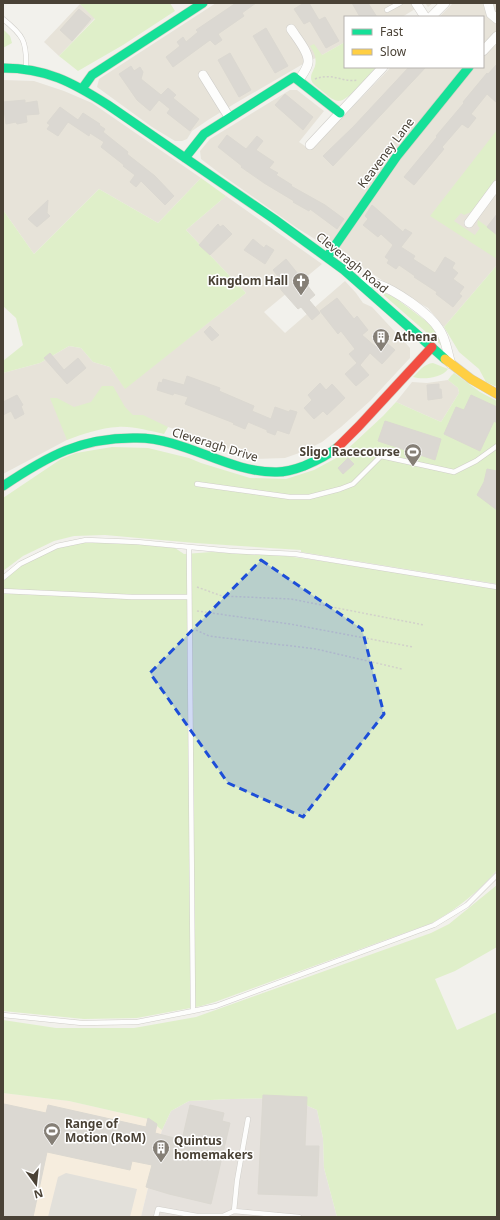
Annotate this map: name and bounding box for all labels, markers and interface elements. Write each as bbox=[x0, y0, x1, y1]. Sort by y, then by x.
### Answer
legend bbox=[344, 16, 484, 68]
text: Fast bbox=[380, 23, 404, 40]
text: Slow bbox=[380, 43, 407, 60]
street label: Keaveney Lane bbox=[353, 114, 418, 191]
street label: Cleveragh Road bbox=[313, 228, 392, 297]
church icon: Kingdom Hall bbox=[291, 271, 311, 296]
place label: Kingdom Hall bbox=[208, 272, 288, 289]
building icon: Athena bbox=[371, 327, 391, 352]
place label: Athena bbox=[394, 328, 437, 345]
street label: Cleveragh Drive bbox=[170, 423, 260, 466]
sports icon: Sligo Racecourse bbox=[403, 442, 423, 467]
place label: Sligo Racecourse bbox=[300, 443, 400, 460]
place label: Range of Motion (RoM) bbox=[65, 1115, 146, 1146]
sports icon: Range of Motion (RoM) bbox=[42, 1121, 62, 1146]
place label: Quintus homemakers bbox=[174, 1132, 253, 1163]
building icon: Quintus homemakers bbox=[151, 1138, 171, 1163]
north arrow bbox=[16, 1164, 56, 1204]
text: N bbox=[32, 1186, 45, 1203]

